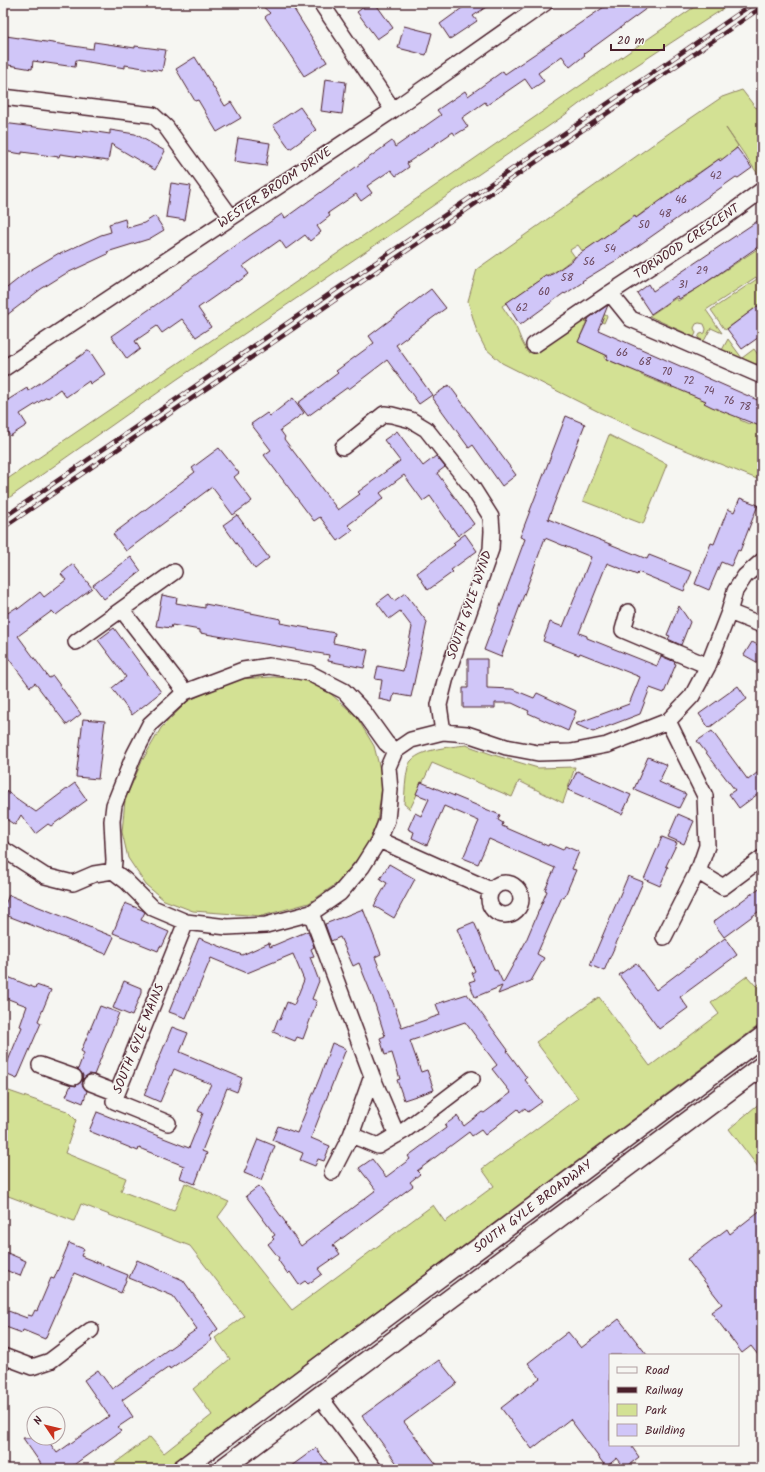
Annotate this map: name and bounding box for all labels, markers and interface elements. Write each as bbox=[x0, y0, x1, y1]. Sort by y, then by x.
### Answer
scale bar bbox=[611, 26, 664, 52]
text: 20 m bbox=[617, 31, 645, 50]
street label: WESTER BROOM DRIVE bbox=[214, 142, 337, 234]
house number: 42 bbox=[710, 167, 722, 185]
house number: 46 bbox=[675, 191, 687, 209]
street label: TORWOOD CRESCENT bbox=[630, 198, 745, 285]
house number: 48 bbox=[659, 205, 672, 223]
house number: 50 bbox=[638, 216, 650, 234]
house number: 54 bbox=[604, 240, 616, 258]
house number: 56 bbox=[583, 253, 595, 271]
house number: 29 bbox=[696, 262, 709, 280]
house number: 58 bbox=[561, 269, 574, 287]
house number: 31 bbox=[678, 276, 688, 294]
house number: 60 bbox=[538, 283, 550, 301]
house number: 62 bbox=[516, 299, 528, 317]
house number: 66 bbox=[616, 344, 628, 362]
house number: 68 bbox=[639, 353, 652, 371]
house number: 70 bbox=[662, 363, 673, 381]
house number: 72 bbox=[683, 372, 695, 390]
house number: 74 bbox=[703, 382, 715, 400]
house number: 76 bbox=[723, 392, 735, 410]
house number: 78 bbox=[739, 398, 751, 416]
street label: SOUTH GYLE WYND bbox=[442, 548, 498, 662]
street label: SOUTH GYLE MAINS bbox=[107, 981, 171, 1097]
street label: SOUTH GYLE BROADWAY bbox=[469, 1155, 597, 1259]
legend bbox=[609, 1354, 739, 1446]
text: Road bbox=[645, 1361, 670, 1380]
text: Railway bbox=[645, 1381, 683, 1400]
text: Park bbox=[645, 1401, 667, 1420]
north arrow bbox=[26, 1406, 66, 1446]
text: N bbox=[29, 1413, 48, 1429]
text: Building bbox=[645, 1421, 685, 1440]

